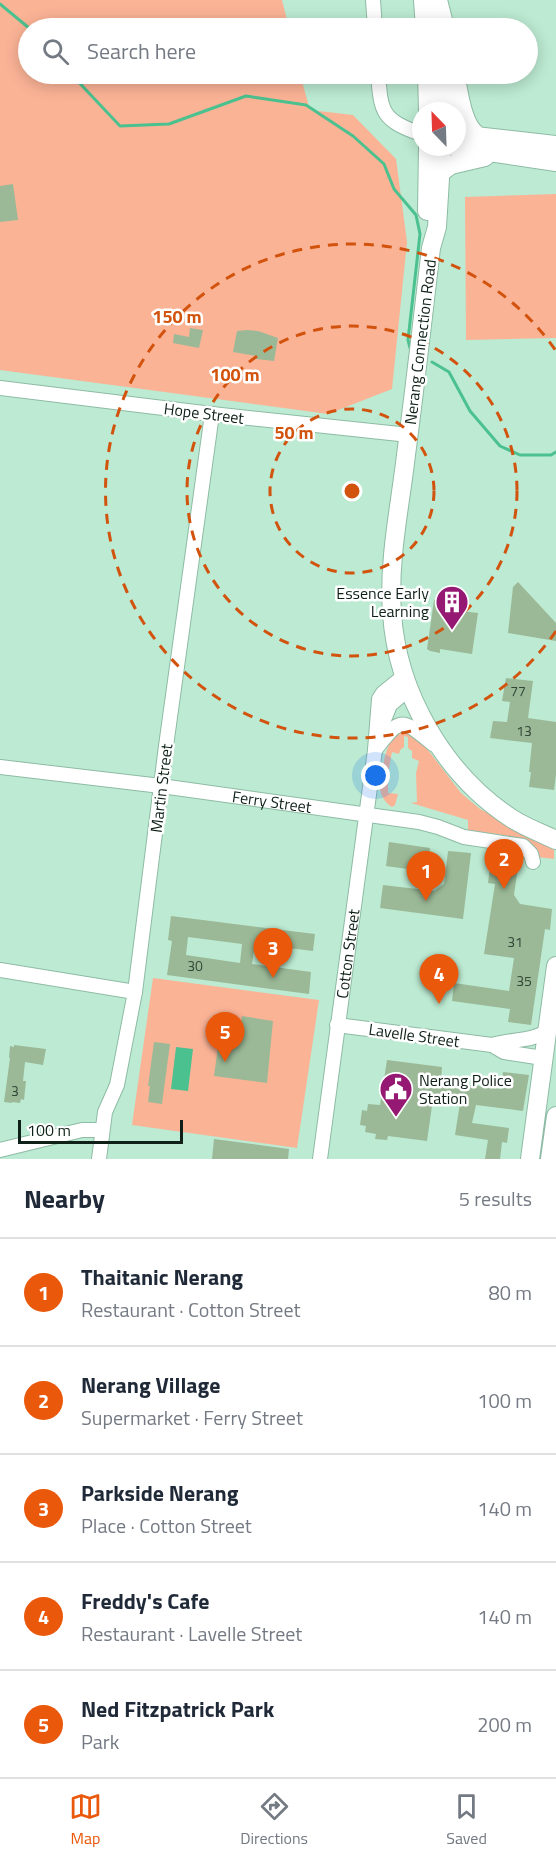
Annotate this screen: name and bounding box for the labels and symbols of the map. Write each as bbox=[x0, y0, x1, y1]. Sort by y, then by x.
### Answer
north arrow bbox=[412, 102, 466, 156]
street label: Nerang Connection Road bbox=[398, 258, 442, 426]
text: 150 m bbox=[152, 303, 202, 330]
text: 100 m bbox=[210, 361, 260, 388]
street label: Hope Street bbox=[163, 396, 246, 430]
text: 50 m bbox=[274, 419, 314, 446]
centre of rings bbox=[342, 481, 362, 501]
place label: Essence Early Learning bbox=[336, 581, 429, 623]
building icon: Essence Early Learning bbox=[434, 584, 470, 631]
house number: 77 bbox=[510, 680, 526, 701]
house number: 13 bbox=[516, 720, 532, 741]
street label: Martin Street bbox=[144, 742, 178, 834]
your location bbox=[361, 761, 390, 790]
street label: Ferry Street bbox=[231, 784, 313, 819]
pin: 2 bbox=[484, 840, 524, 889]
pin: 1 bbox=[406, 852, 446, 901]
street label: Cotton Street bbox=[330, 907, 366, 1000]
pin: 3 bbox=[254, 928, 292, 978]
house number: 31 bbox=[507, 931, 523, 952]
pin: 4 bbox=[420, 954, 458, 1004]
house number: 30 bbox=[187, 955, 203, 976]
house number: 35 bbox=[516, 970, 532, 991]
pin: 5 bbox=[206, 1012, 244, 1062]
street label: Lavelle Street bbox=[367, 1017, 461, 1053]
place label: Nerang Police Station bbox=[419, 1068, 512, 1110]
public building icon: Nerang Police Station bbox=[378, 1071, 414, 1118]
house number: 3 bbox=[11, 1080, 19, 1101]
scale bar bbox=[18, 1117, 183, 1144]

